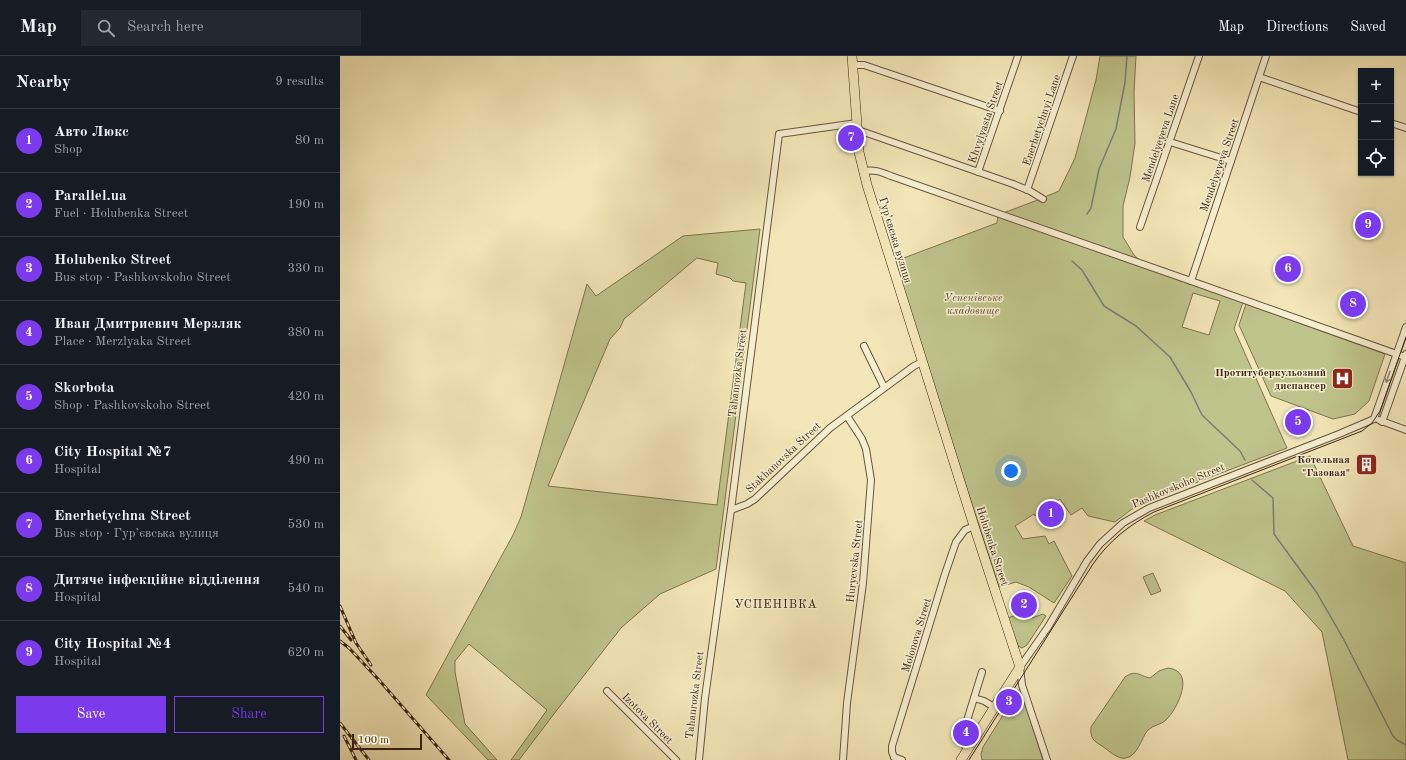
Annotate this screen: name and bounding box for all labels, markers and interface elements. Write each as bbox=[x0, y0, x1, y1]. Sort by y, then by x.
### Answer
search box bbox=[81, 10, 361, 46]
icon: search bbox=[95, 17, 117, 39]
text: Map bbox=[20, 18, 57, 37]
text: Search here bbox=[127, 20, 204, 35]
text: Map bbox=[1218, 20, 1244, 34]
text: Directions bbox=[1266, 20, 1328, 34]
text: Saved bbox=[1350, 20, 1386, 34]
map controls bbox=[1358, 68, 1394, 176]
button: + bbox=[1358, 68, 1394, 104]
street label: Enerhetychnyi Lane bbox=[1022, 73, 1063, 168]
text: Nearby bbox=[16, 74, 71, 91]
text: 9 results bbox=[275, 75, 324, 88]
street label: Khvylyasta Street bbox=[967, 80, 1006, 165]
street label: Mendelyeyeva Lane bbox=[1141, 93, 1182, 184]
button: − bbox=[1358, 104, 1394, 140]
street label: Mendelyeyeva Street bbox=[1199, 117, 1242, 214]
pin: 7 bbox=[838, 123, 864, 153]
text: Авто Люкс bbox=[54, 125, 129, 140]
text: 1 bbox=[25, 134, 33, 147]
text: 80 m bbox=[295, 134, 324, 147]
button: locate bbox=[1358, 140, 1394, 176]
text: Shop bbox=[54, 143, 82, 156]
text: Parallel.ua bbox=[54, 189, 127, 204]
street label: Гур’євська вулиця bbox=[876, 196, 913, 285]
text: 2 bbox=[25, 198, 33, 211]
text: 190 m bbox=[287, 198, 324, 211]
text: Fuel · Holubenka Street bbox=[54, 207, 188, 220]
pin: 9 bbox=[1355, 210, 1381, 240]
text: Holubenko Street bbox=[54, 253, 171, 268]
pin: 6 bbox=[1275, 254, 1301, 284]
text: 3 bbox=[25, 262, 33, 275]
text: 330 m bbox=[287, 262, 324, 275]
text: Bus stop · Pashkovskoho Street bbox=[54, 271, 231, 284]
pin: 8 bbox=[1340, 289, 1366, 319]
park label: Успенівське кладовище bbox=[944, 293, 1003, 317]
text: Иван Дмитриевич Мерзляк bbox=[54, 317, 242, 332]
text: 4 bbox=[25, 326, 33, 339]
text: 380 m bbox=[287, 326, 324, 339]
street label: Tahanrozka Street bbox=[728, 329, 749, 418]
text: Place · Merzlyaka Street bbox=[54, 335, 191, 348]
hospital icon: Протитуберкульозний диспансер bbox=[1329, 365, 1355, 391]
place label: Протитуберкульозний диспансер bbox=[1215, 368, 1326, 392]
one-way arrow bbox=[1384, 371, 1392, 383]
text: Skorbota bbox=[54, 381, 114, 396]
text: 5 bbox=[25, 390, 33, 403]
text: 420 m bbox=[287, 390, 324, 403]
text: Shop · Pashkovskoho Street bbox=[54, 399, 211, 412]
pin: 5 bbox=[1285, 407, 1311, 437]
street label: Stakhanovska Street bbox=[744, 421, 824, 496]
text: City Hospital №7 bbox=[54, 445, 171, 460]
building icon: Котельная "Газовая" bbox=[1353, 452, 1379, 478]
text: 6 bbox=[25, 454, 33, 467]
text: 490 m bbox=[287, 454, 324, 467]
place label: Котельная "Газовая" bbox=[1297, 455, 1350, 479]
your location bbox=[1001, 461, 1021, 481]
street label: Pashkovskoho Street bbox=[1131, 462, 1227, 511]
text: Hospital bbox=[54, 463, 101, 476]
pin: 1 bbox=[1038, 499, 1064, 529]
street label: Holubenka Street bbox=[974, 505, 1010, 588]
text: Enerhetychna Street bbox=[54, 509, 191, 524]
text: 7 bbox=[25, 518, 33, 531]
text: 530 m bbox=[287, 518, 324, 531]
street label: Huryevska Street bbox=[846, 519, 865, 603]
text: Bus stop · Гур’євська вулиця bbox=[54, 527, 219, 540]
text: Дитяче інфекційне відділення bbox=[54, 573, 260, 588]
text: 8 bbox=[25, 582, 33, 595]
text: 540 m bbox=[287, 582, 324, 595]
pin: 2 bbox=[1011, 590, 1037, 620]
text: Hospital bbox=[54, 591, 101, 604]
street label: Molonova Street bbox=[901, 597, 934, 674]
district label: УСПЕНІВКА bbox=[734, 599, 818, 611]
text: City Hospital №4 bbox=[54, 637, 171, 652]
text: 9 bbox=[25, 646, 33, 659]
text: 620 m bbox=[287, 646, 324, 659]
street label: Tahanrozka Street bbox=[685, 651, 706, 740]
text: Hospital bbox=[54, 655, 101, 668]
pin: 3 bbox=[996, 687, 1022, 717]
street label: Izotova Street bbox=[619, 692, 674, 747]
button: Save bbox=[16, 696, 166, 733]
button: Share bbox=[174, 696, 324, 733]
pin: 4 bbox=[953, 718, 979, 748]
scale bar bbox=[352, 732, 422, 751]
text: 100 m bbox=[358, 735, 389, 746]

